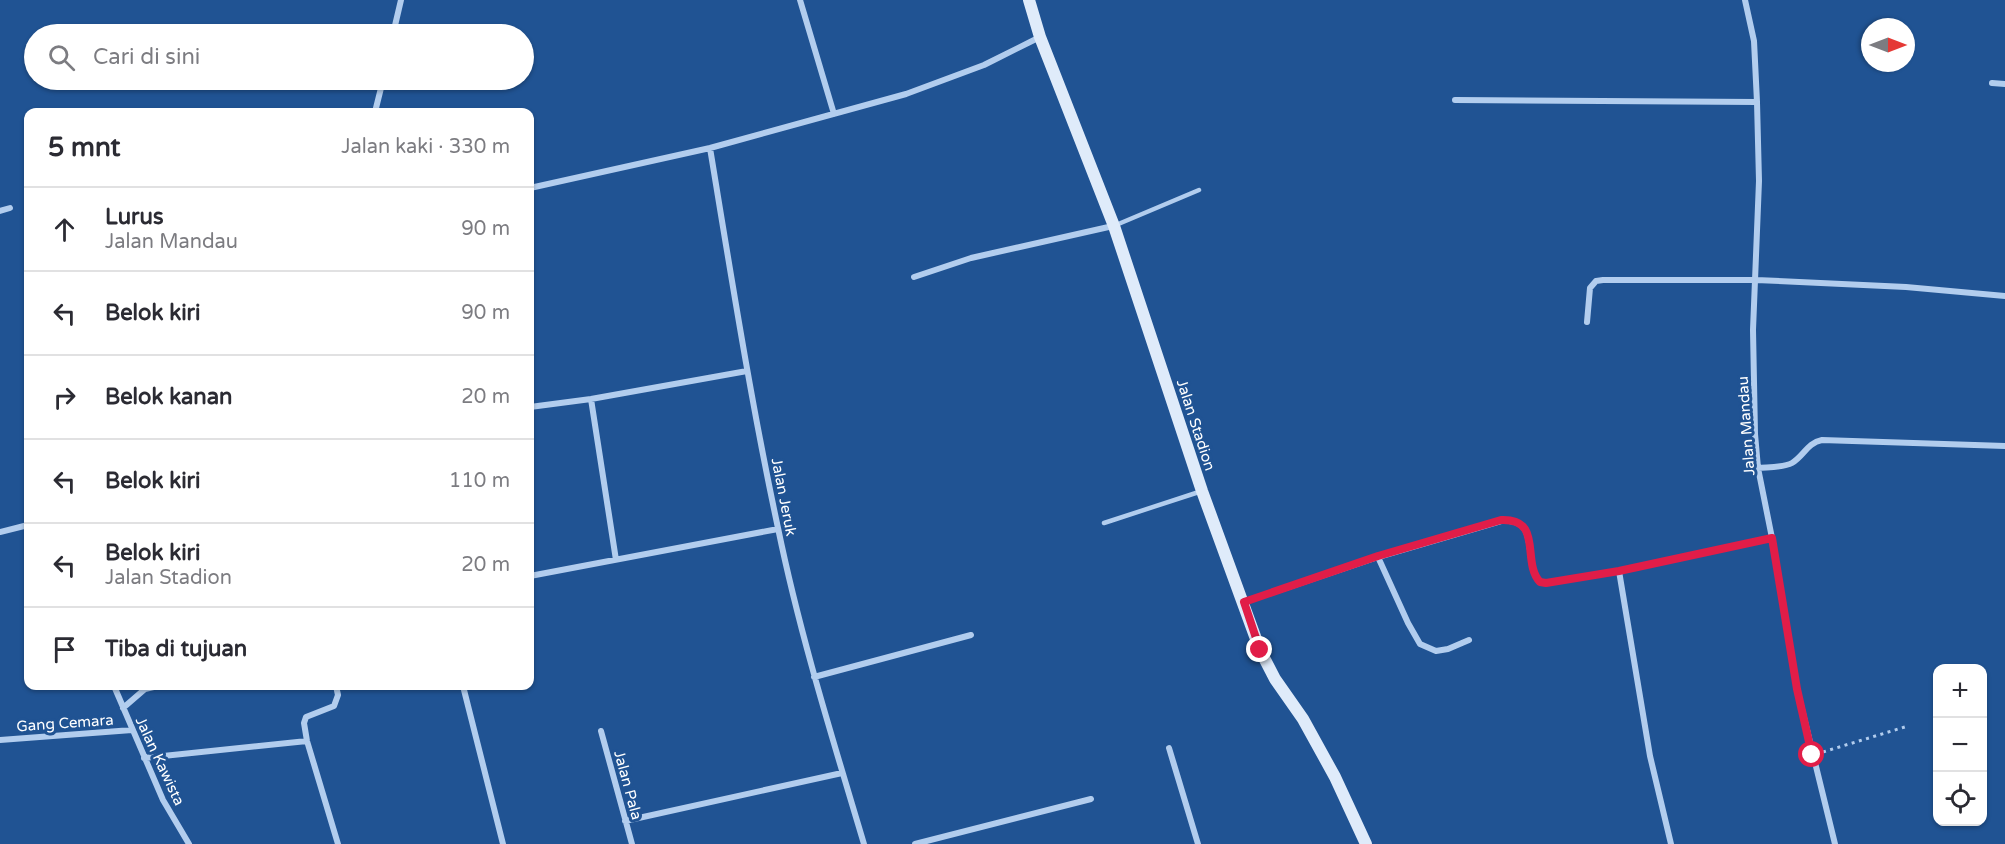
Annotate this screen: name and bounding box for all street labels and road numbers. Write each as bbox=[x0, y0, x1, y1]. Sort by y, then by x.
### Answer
street label: Jalan Mandau bbox=[1734, 376, 1758, 476]
street label: Jalan Stadion bbox=[1173, 377, 1219, 473]
street label: Jalan Jeruk bbox=[768, 456, 800, 538]
street label: Gang Cemara bbox=[16, 711, 114, 735]
street label: Jalan Kawista bbox=[132, 714, 188, 808]
street label: Jalan Pala bbox=[610, 748, 646, 822]

